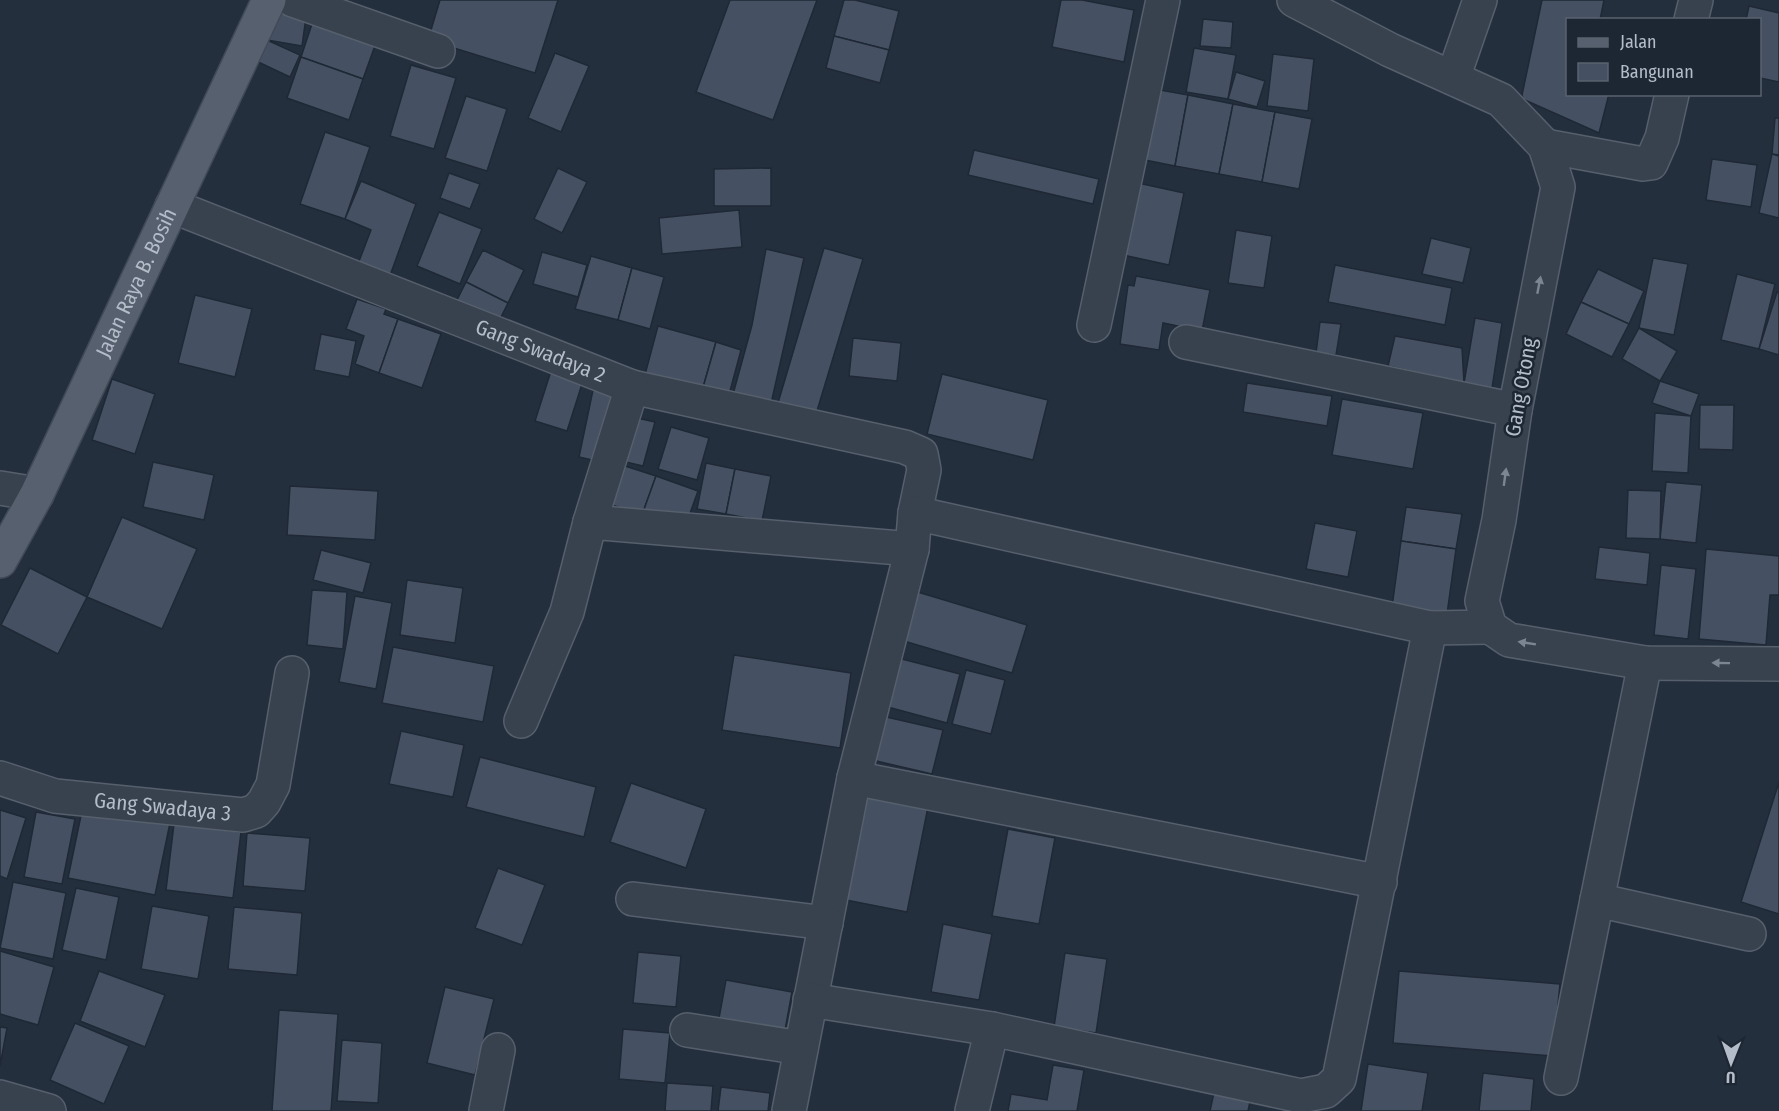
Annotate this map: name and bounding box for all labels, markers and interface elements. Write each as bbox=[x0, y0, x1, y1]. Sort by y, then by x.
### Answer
legend bbox=[1566, 18, 1761, 96]
text: Jalan bbox=[1620, 31, 1657, 53]
text: Bangunan bbox=[1620, 61, 1694, 83]
street label: Jalan Raya B. Bosih bbox=[90, 204, 182, 361]
one-way arrow bbox=[1535, 275, 1544, 294]
street label: Gang Swadaya 2 bbox=[472, 314, 609, 388]
street label: Gang Otong bbox=[1500, 335, 1542, 438]
one-way arrow bbox=[1501, 467, 1510, 486]
one-way arrow bbox=[1517, 638, 1536, 647]
one-way arrow bbox=[1711, 659, 1730, 668]
street label: Gang Swadaya 3 bbox=[93, 787, 232, 827]
north arrow bbox=[1701, 1033, 1761, 1093]
text: U bbox=[1726, 1068, 1736, 1087]

